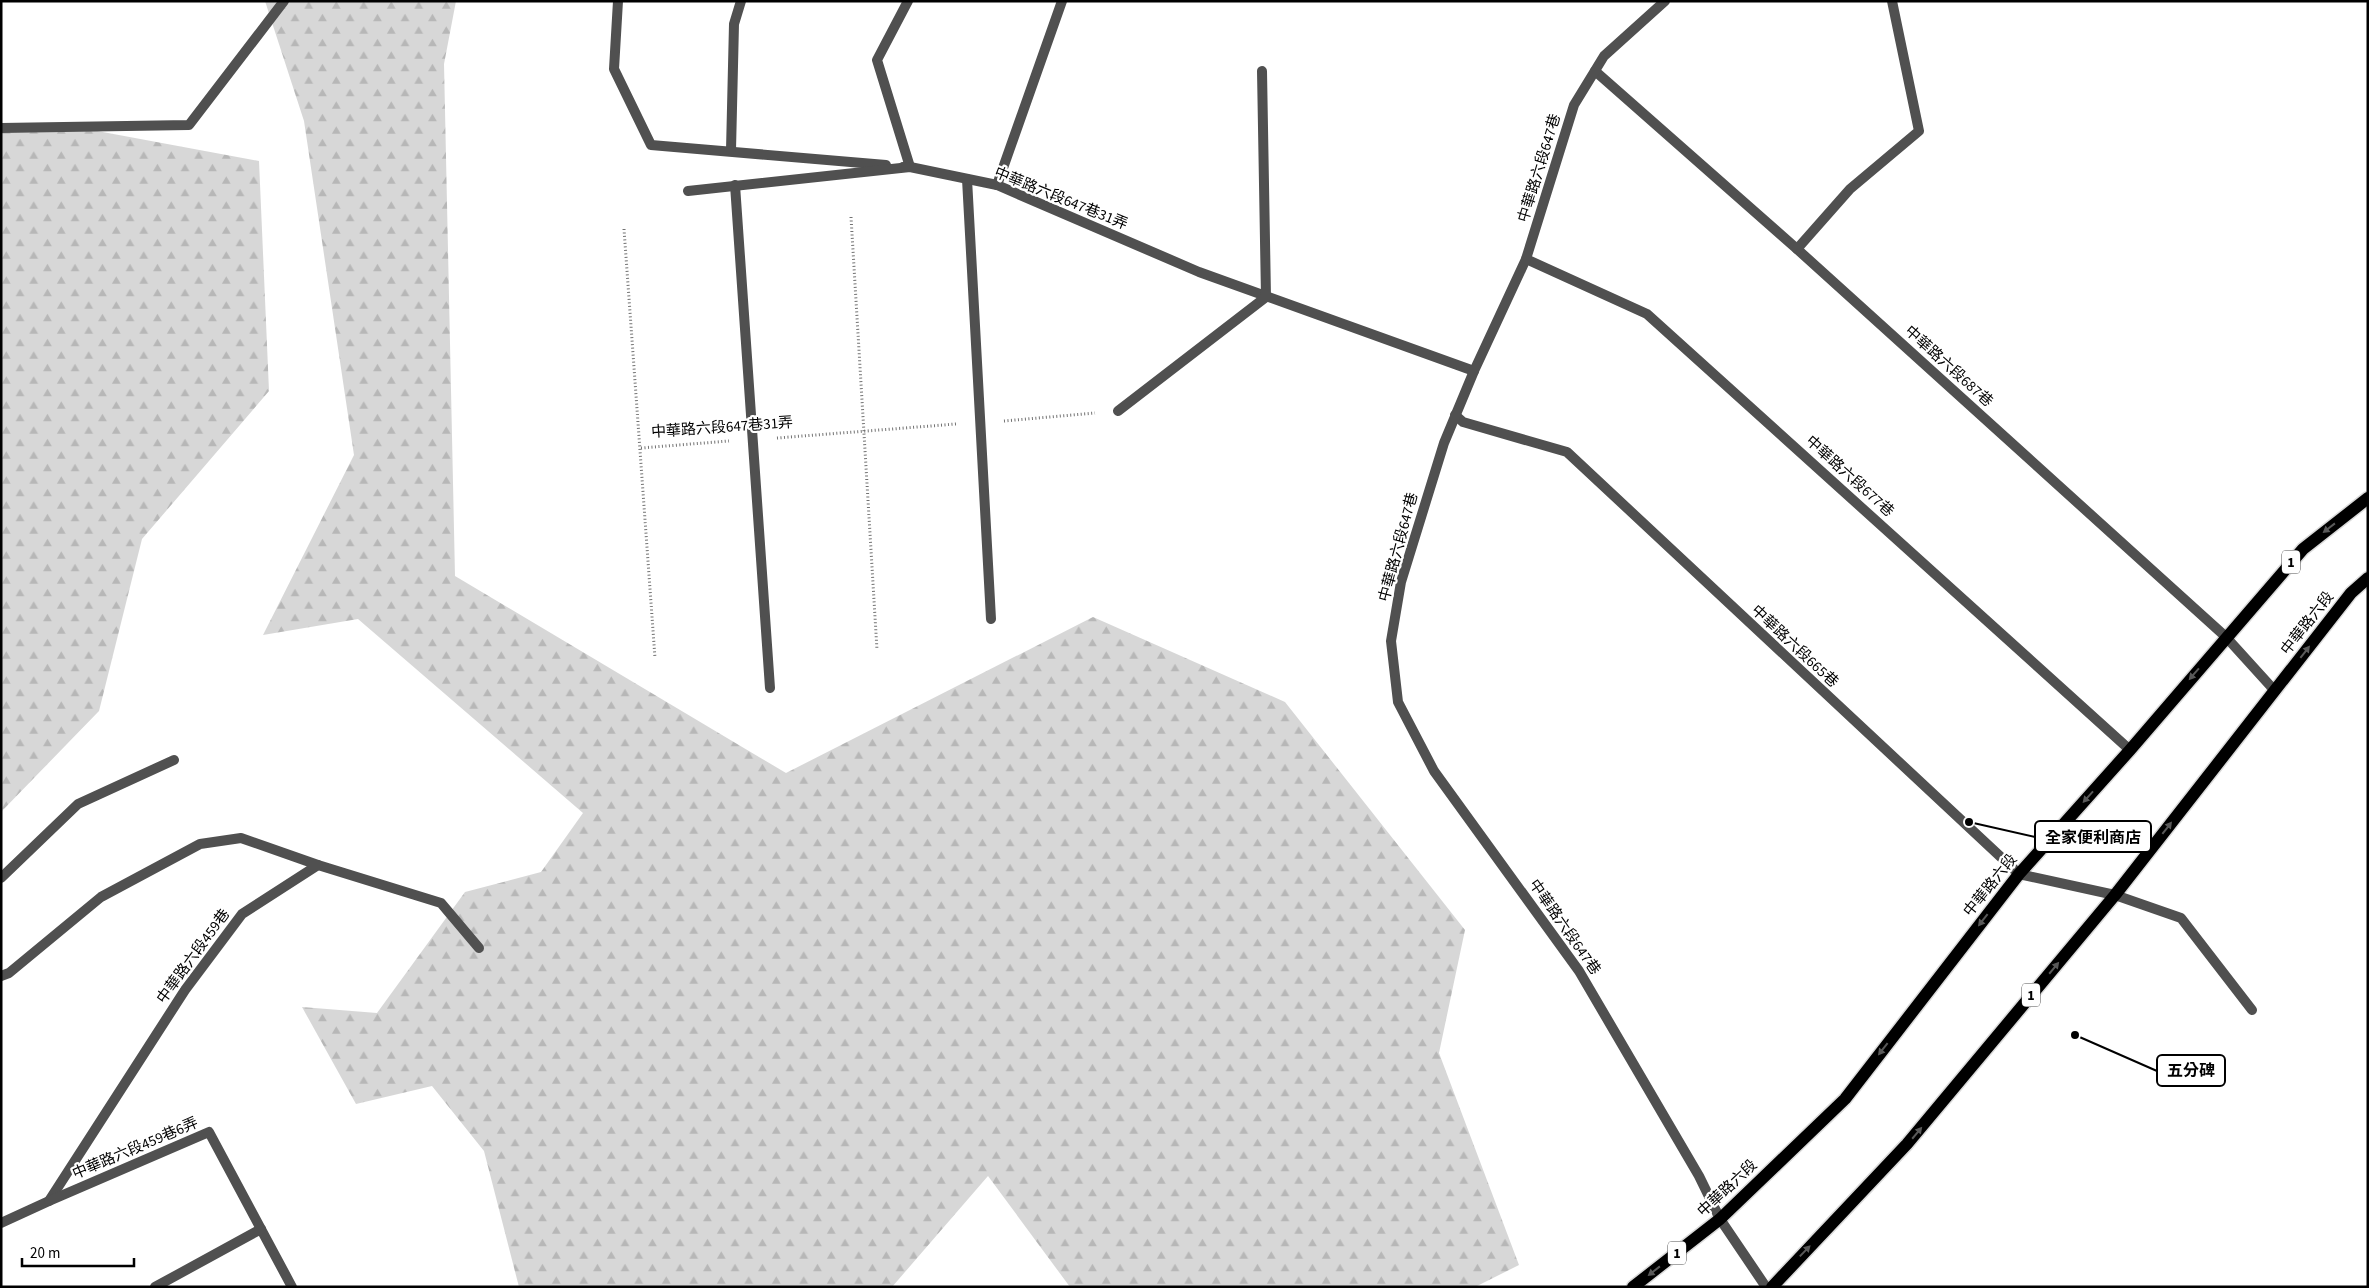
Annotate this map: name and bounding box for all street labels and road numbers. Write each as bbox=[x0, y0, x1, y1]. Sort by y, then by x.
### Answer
street label: 中華路六段647巷 bbox=[1513, 111, 1566, 225]
street label: 中華路六段647巷31弄 bbox=[991, 162, 1131, 235]
street label: 中華路六段687巷 bbox=[1900, 321, 1997, 412]
street label: 中華路六段647巷31弄 bbox=[650, 412, 794, 443]
street label: 中華路六段677巷 bbox=[1801, 431, 1898, 522]
street label: 中華路六段647巷 bbox=[1374, 490, 1423, 604]
road number: 1 bbox=[2282, 550, 2300, 574]
street label: 中華路六段 bbox=[2276, 587, 2339, 659]
street label: 中華路六段665巷 bbox=[1746, 600, 1843, 692]
street label: 中華路六段 bbox=[1959, 850, 2022, 921]
street label: 中華路六段647巷 bbox=[1524, 875, 1605, 979]
street label: 中華路六段459巷 bbox=[152, 905, 235, 1008]
road number: 1 bbox=[2022, 984, 2040, 1006]
street label: 中華路六段459巷6弄 bbox=[69, 1112, 201, 1184]
street label: 中華路六段 bbox=[1693, 1155, 1762, 1222]
road number: 1 bbox=[1668, 1242, 1686, 1264]

